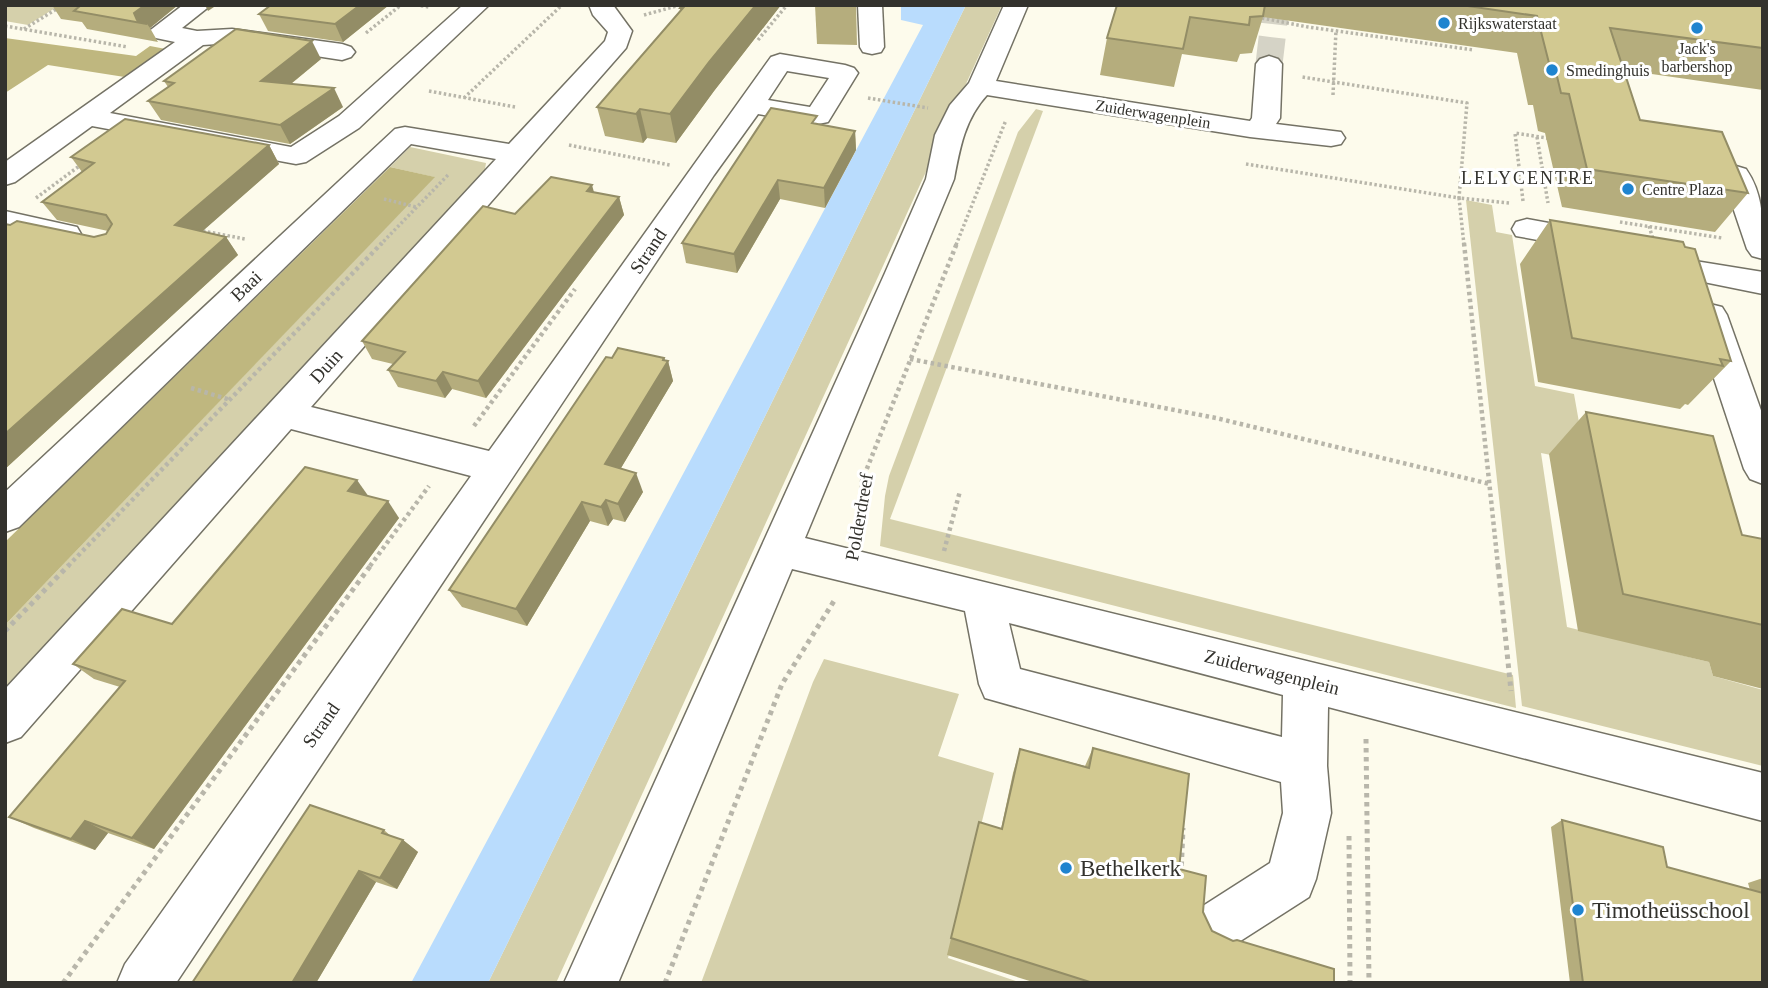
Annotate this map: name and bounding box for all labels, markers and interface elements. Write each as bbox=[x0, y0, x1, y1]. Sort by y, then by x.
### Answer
marker: Rijkswaterstaat bbox=[1436, 15, 1452, 31]
place label: Rijkswaterstaat bbox=[1458, 15, 1557, 33]
marker: Jack's barbershop bbox=[1689, 20, 1705, 36]
place label: Jack's barbershop bbox=[1661, 40, 1733, 76]
marker: Smedinghuis bbox=[1544, 62, 1560, 78]
place label: Smedinghuis bbox=[1566, 62, 1650, 80]
street label: Zuiderwagenplein bbox=[1094, 96, 1212, 132]
district label: LELYCENTRE bbox=[1461, 168, 1595, 188]
marker: Centre Plaza bbox=[1620, 181, 1636, 197]
place label: Centre Plaza bbox=[1642, 181, 1723, 198]
street label: Strand bbox=[625, 224, 671, 277]
street label: Baai bbox=[226, 266, 266, 306]
street label: Duin bbox=[305, 344, 347, 387]
street label: Polderdreef bbox=[841, 471, 877, 562]
street label: Zuiderwagenplein bbox=[1202, 645, 1342, 699]
street label: Strand bbox=[298, 698, 344, 751]
place label: Bethelkerk bbox=[1080, 856, 1181, 881]
marker: Bethelkerk bbox=[1058, 860, 1074, 876]
place label: Timotheüsschool bbox=[1592, 898, 1750, 923]
marker: Timotheüsschool bbox=[1570, 902, 1586, 918]

